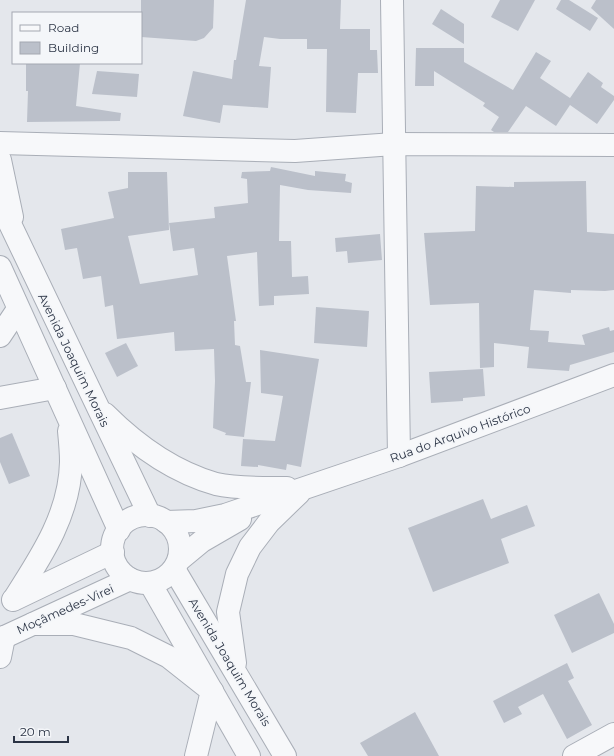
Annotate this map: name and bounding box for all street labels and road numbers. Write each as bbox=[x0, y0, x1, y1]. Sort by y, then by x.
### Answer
street label: Avenida Joaquim Morais bbox=[35, 291, 113, 429]
street label: Rua do Arquivo Histórico bbox=[388, 401, 532, 465]
street label: Moçâmedes-Virei bbox=[14, 581, 116, 637]
street label: Avenida Joaquim Morais bbox=[186, 595, 274, 729]

